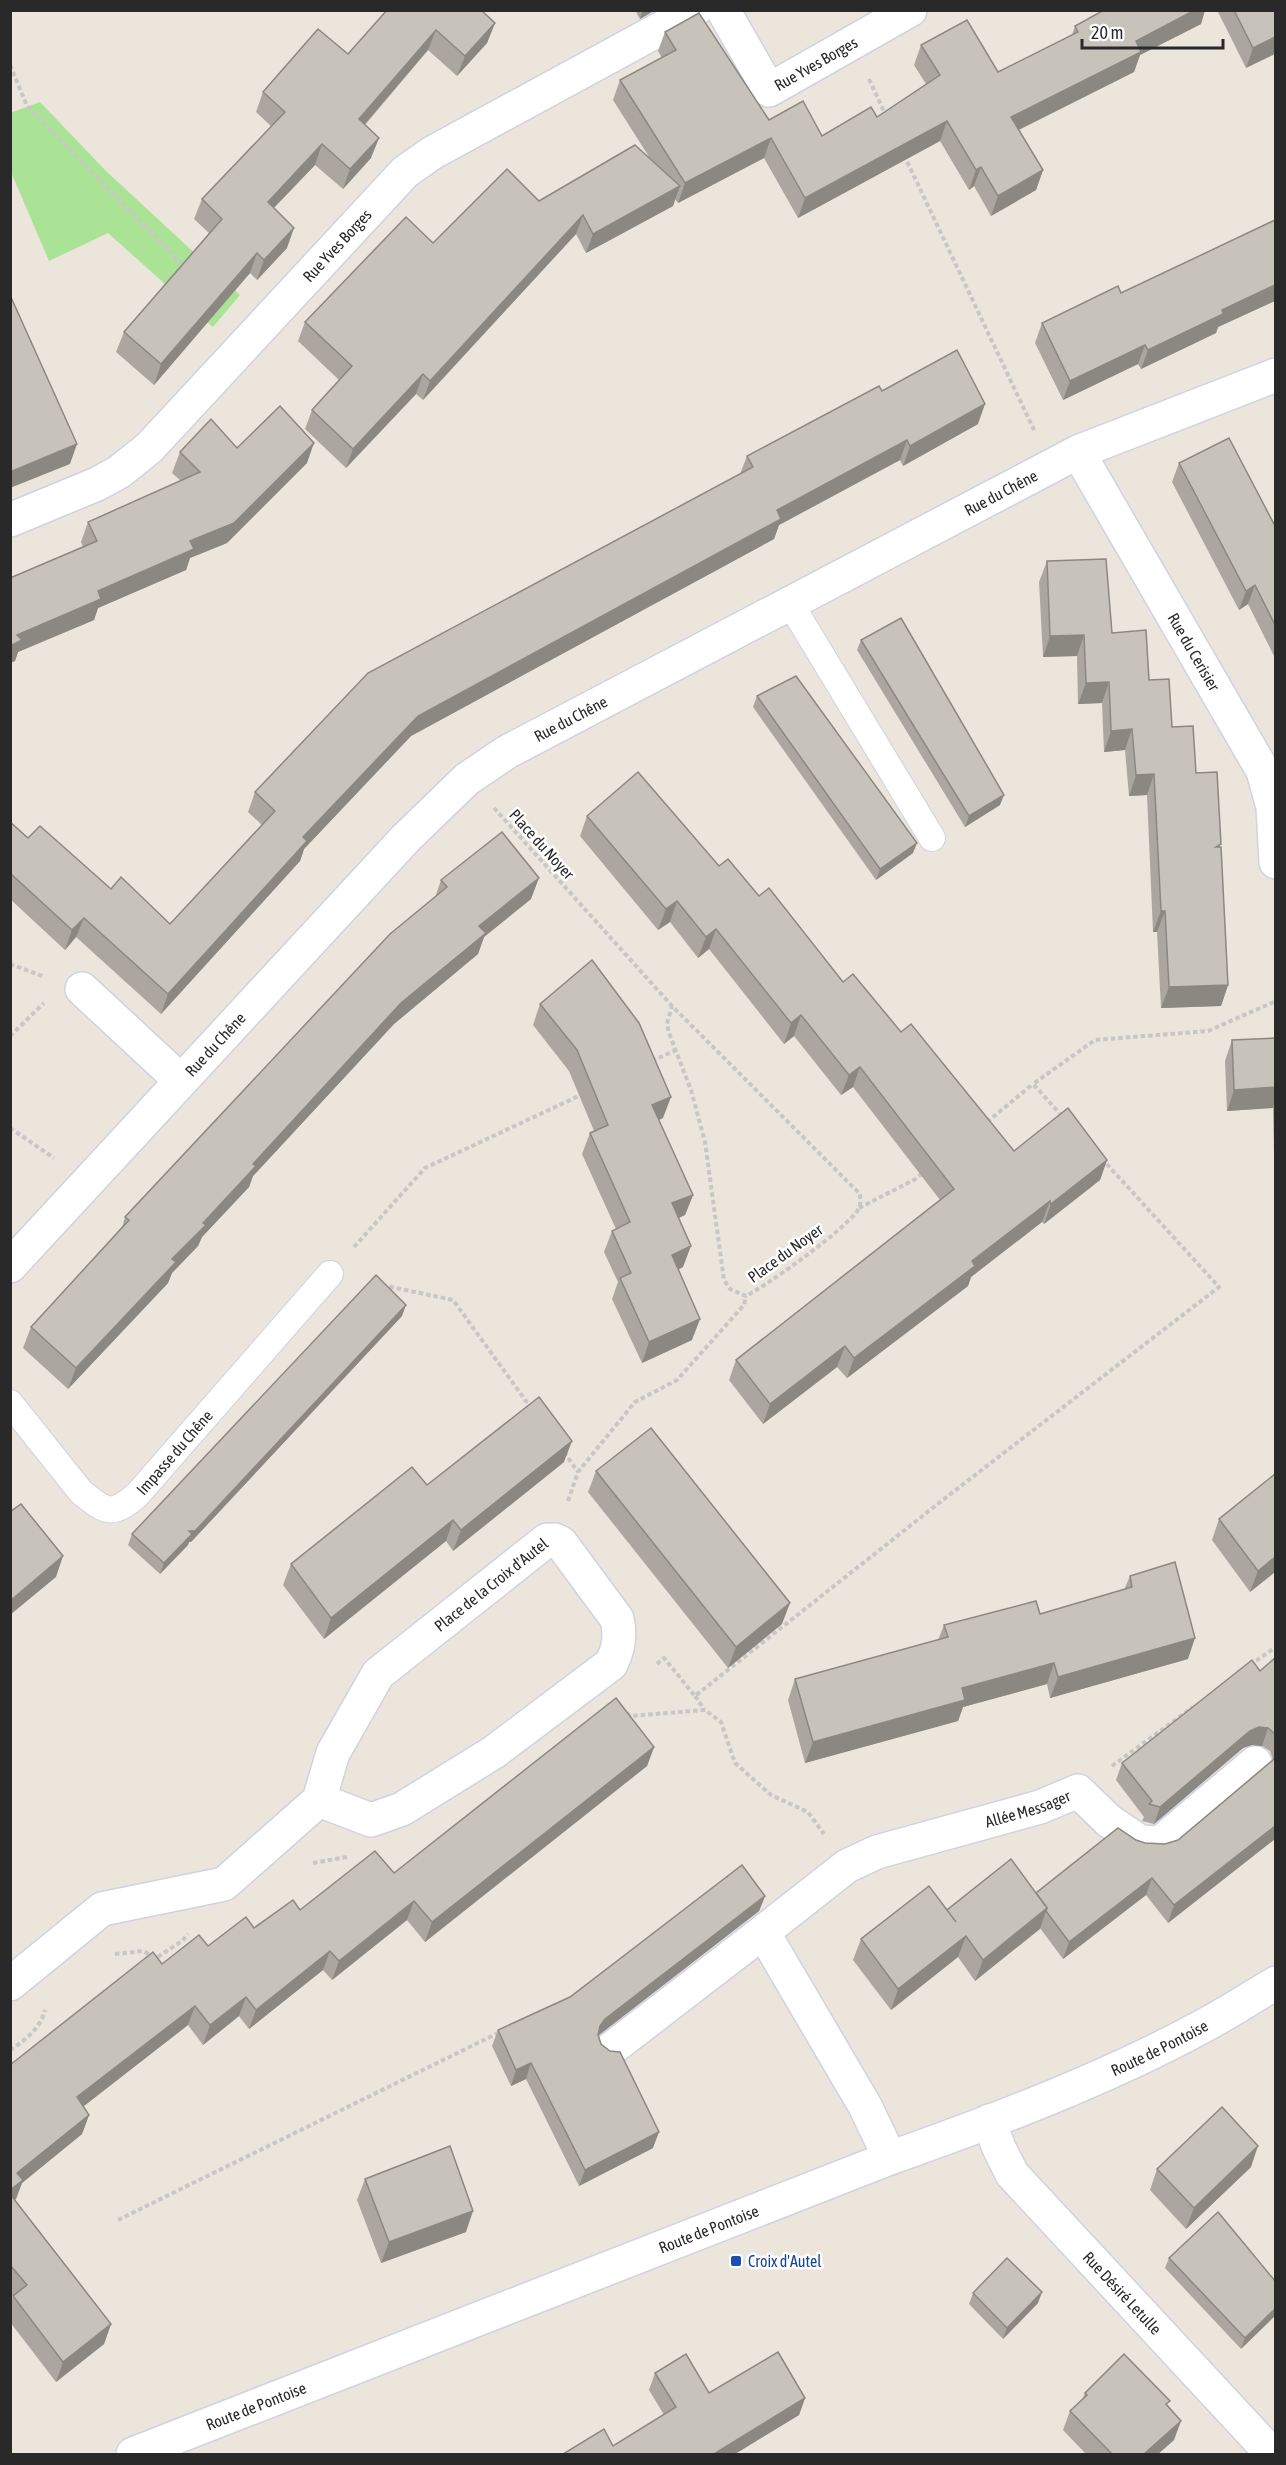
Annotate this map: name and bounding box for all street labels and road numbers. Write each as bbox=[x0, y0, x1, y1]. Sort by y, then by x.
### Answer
street label: Rue Yves Borges bbox=[771, 33, 861, 94]
street label: Rue Yves Borges bbox=[299, 205, 375, 285]
street label: Rue du Chêne bbox=[961, 466, 1040, 519]
street label: Rue du Cerisier bbox=[1164, 610, 1224, 694]
street label: Rue du Chêne bbox=[531, 692, 610, 745]
street label: Place du Noyer bbox=[505, 805, 578, 883]
street label: Rue du Chêne bbox=[181, 1009, 249, 1080]
street label: Place du Noyer bbox=[744, 1220, 827, 1287]
street label: Impasse du Chêne bbox=[133, 1406, 216, 1498]
street label: Place de la Croix d'Autel bbox=[431, 1534, 552, 1635]
street label: Allée Messager bbox=[983, 1786, 1073, 1831]
street label: Route de Pontoise bbox=[1108, 2016, 1211, 2079]
street label: Route de Pontoise bbox=[656, 2201, 761, 2257]
street label: Rue Désiré Letulle bbox=[1080, 2248, 1165, 2338]
street label: Route de Pontoise bbox=[203, 2378, 309, 2434]

